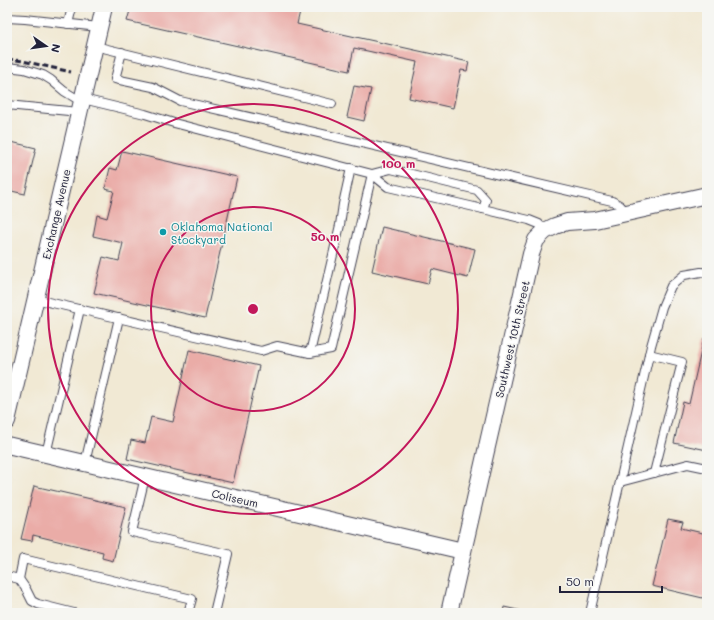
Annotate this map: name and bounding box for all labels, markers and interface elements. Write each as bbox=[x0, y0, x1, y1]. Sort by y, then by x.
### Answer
north arrow bbox=[26, 26, 66, 66]
text: N bbox=[48, 43, 64, 54]
text: 100 m bbox=[381, 155, 415, 171]
street label: Exchange Avenue bbox=[38, 167, 74, 261]
place label: Oklahoma National Stockyard bbox=[171, 219, 272, 247]
marker: Oklahoma National Stockyard bbox=[158, 227, 168, 237]
text: 50 m bbox=[311, 228, 339, 244]
street label: Southwest 10th Street bbox=[491, 279, 533, 399]
centre of rings bbox=[246, 302, 260, 316]
street label: Coliseum bbox=[210, 485, 260, 511]
scale bar bbox=[560, 568, 662, 594]
text: 50 m bbox=[566, 573, 594, 589]

